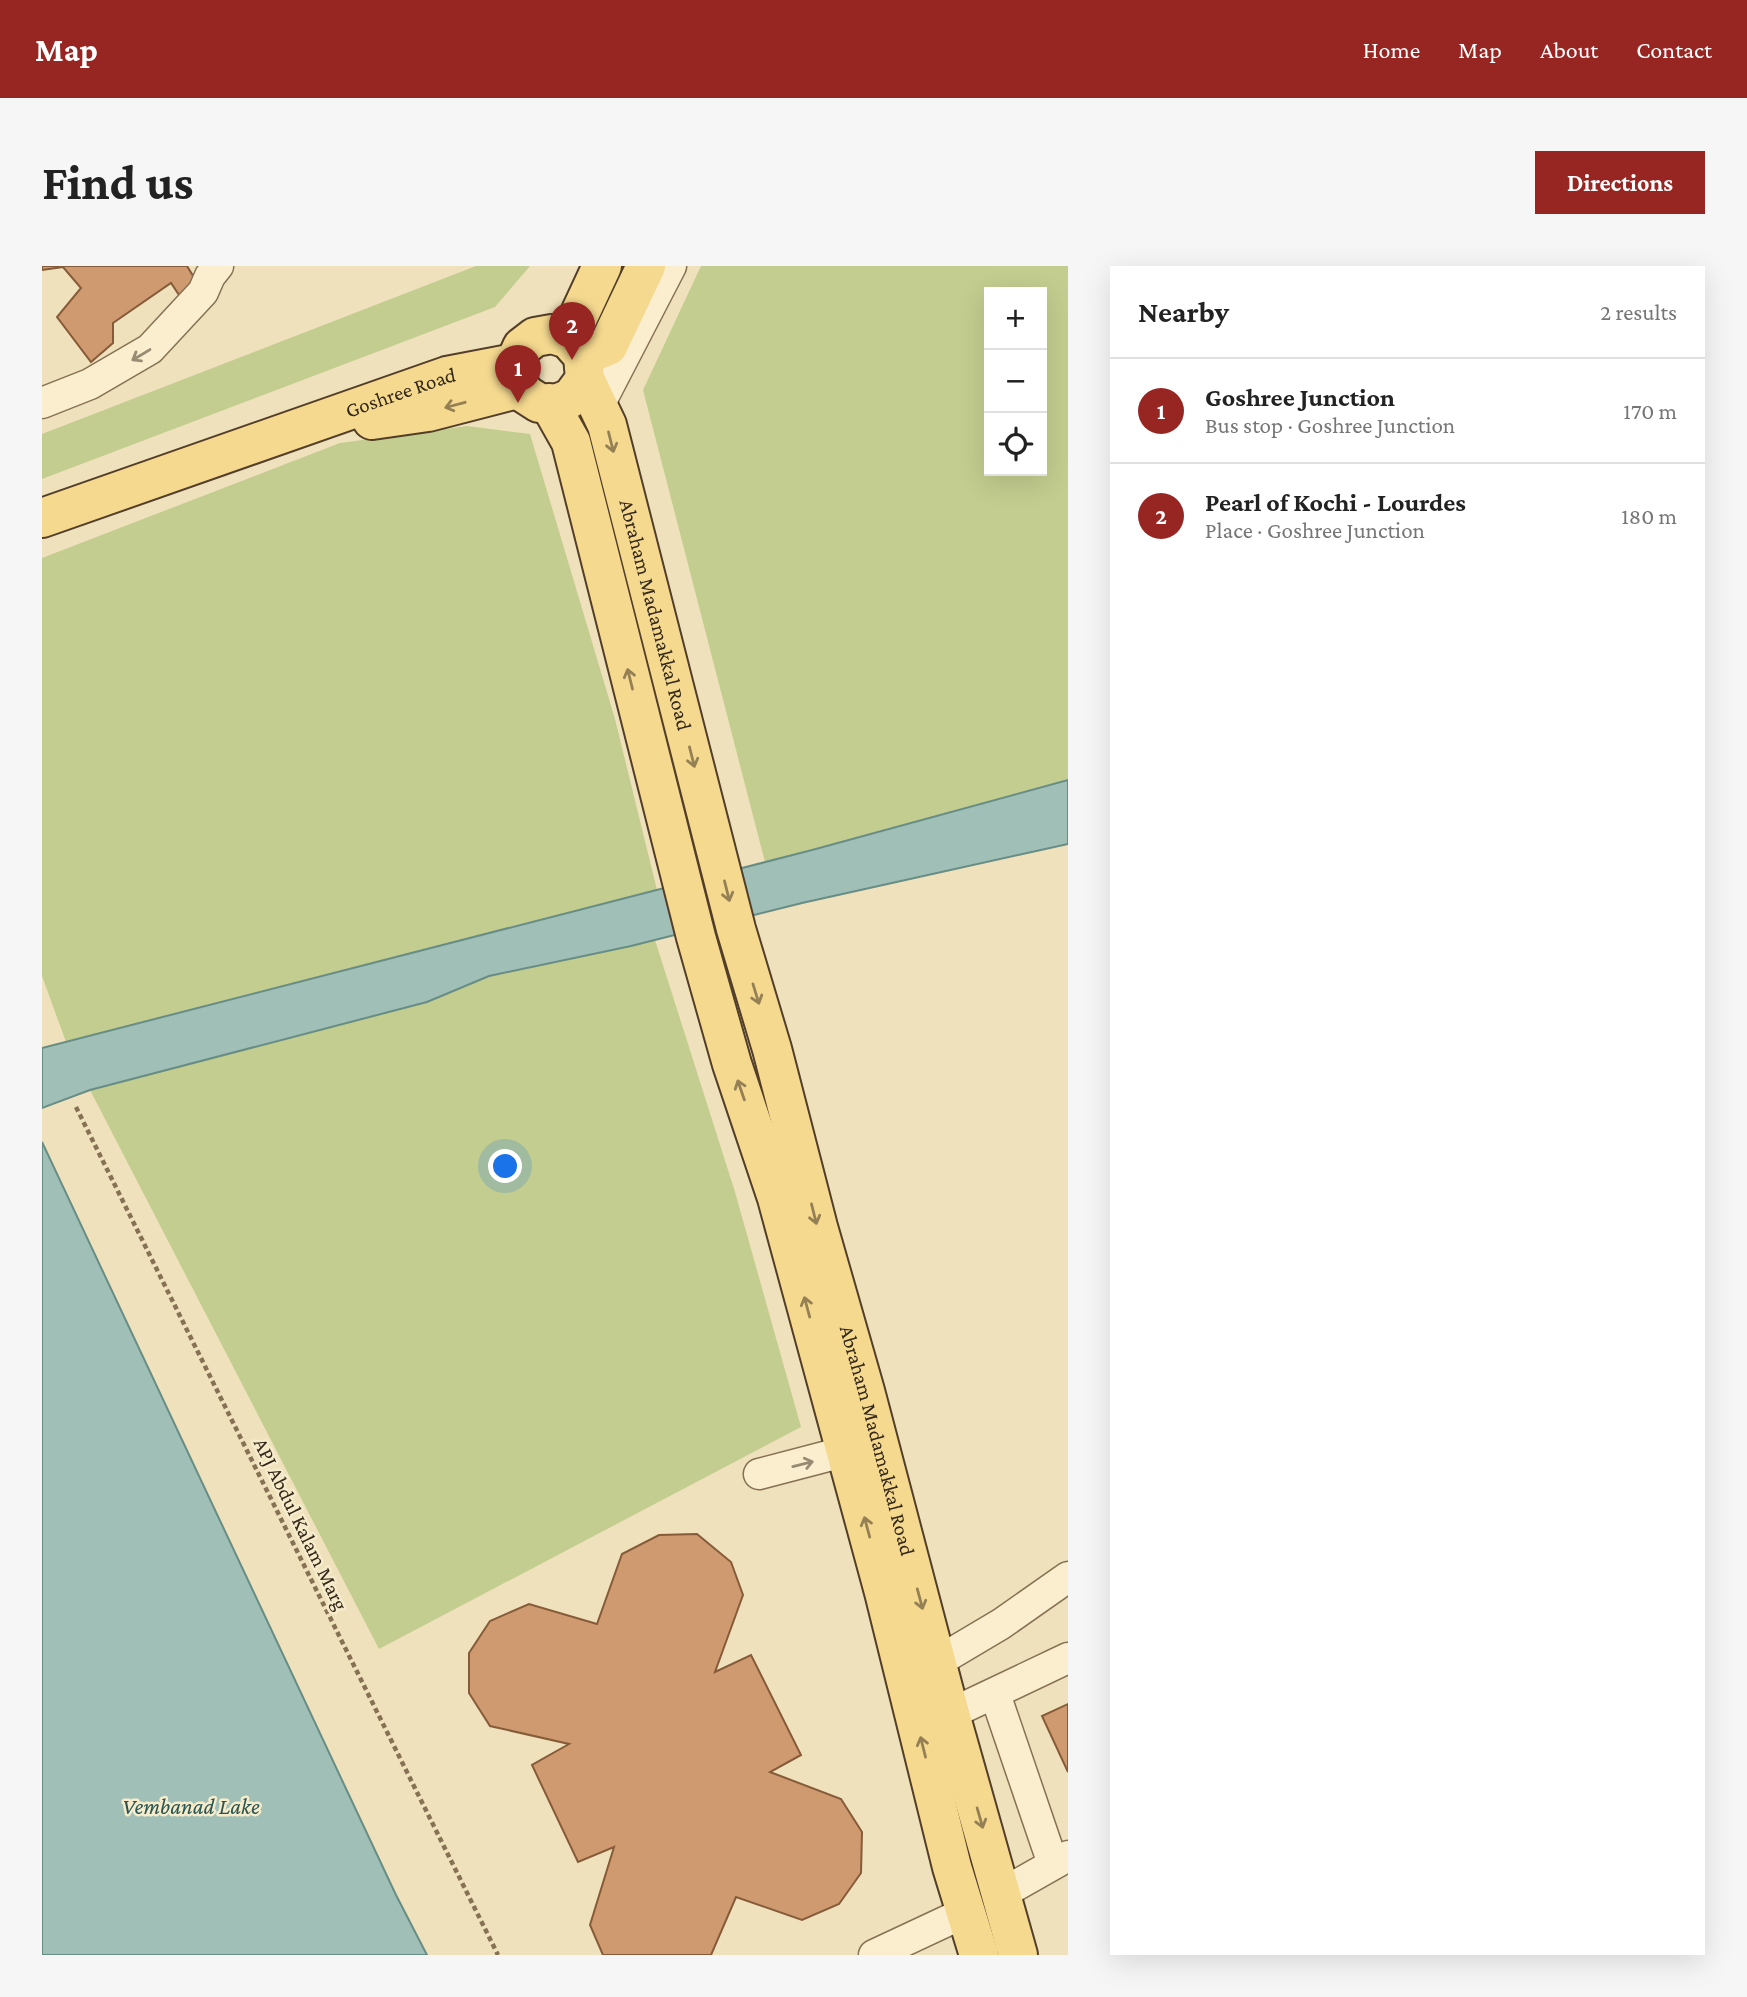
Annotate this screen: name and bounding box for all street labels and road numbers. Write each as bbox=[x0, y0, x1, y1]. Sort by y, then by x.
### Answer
street label: Goshree Road bbox=[342, 363, 458, 423]
street label: Abraham Madamakkal Road bbox=[615, 497, 697, 733]
street label: Abraham Madamakkal Road bbox=[835, 1323, 920, 1558]
street label: APJ Abdul Kalam Marg bbox=[249, 1434, 353, 1614]

